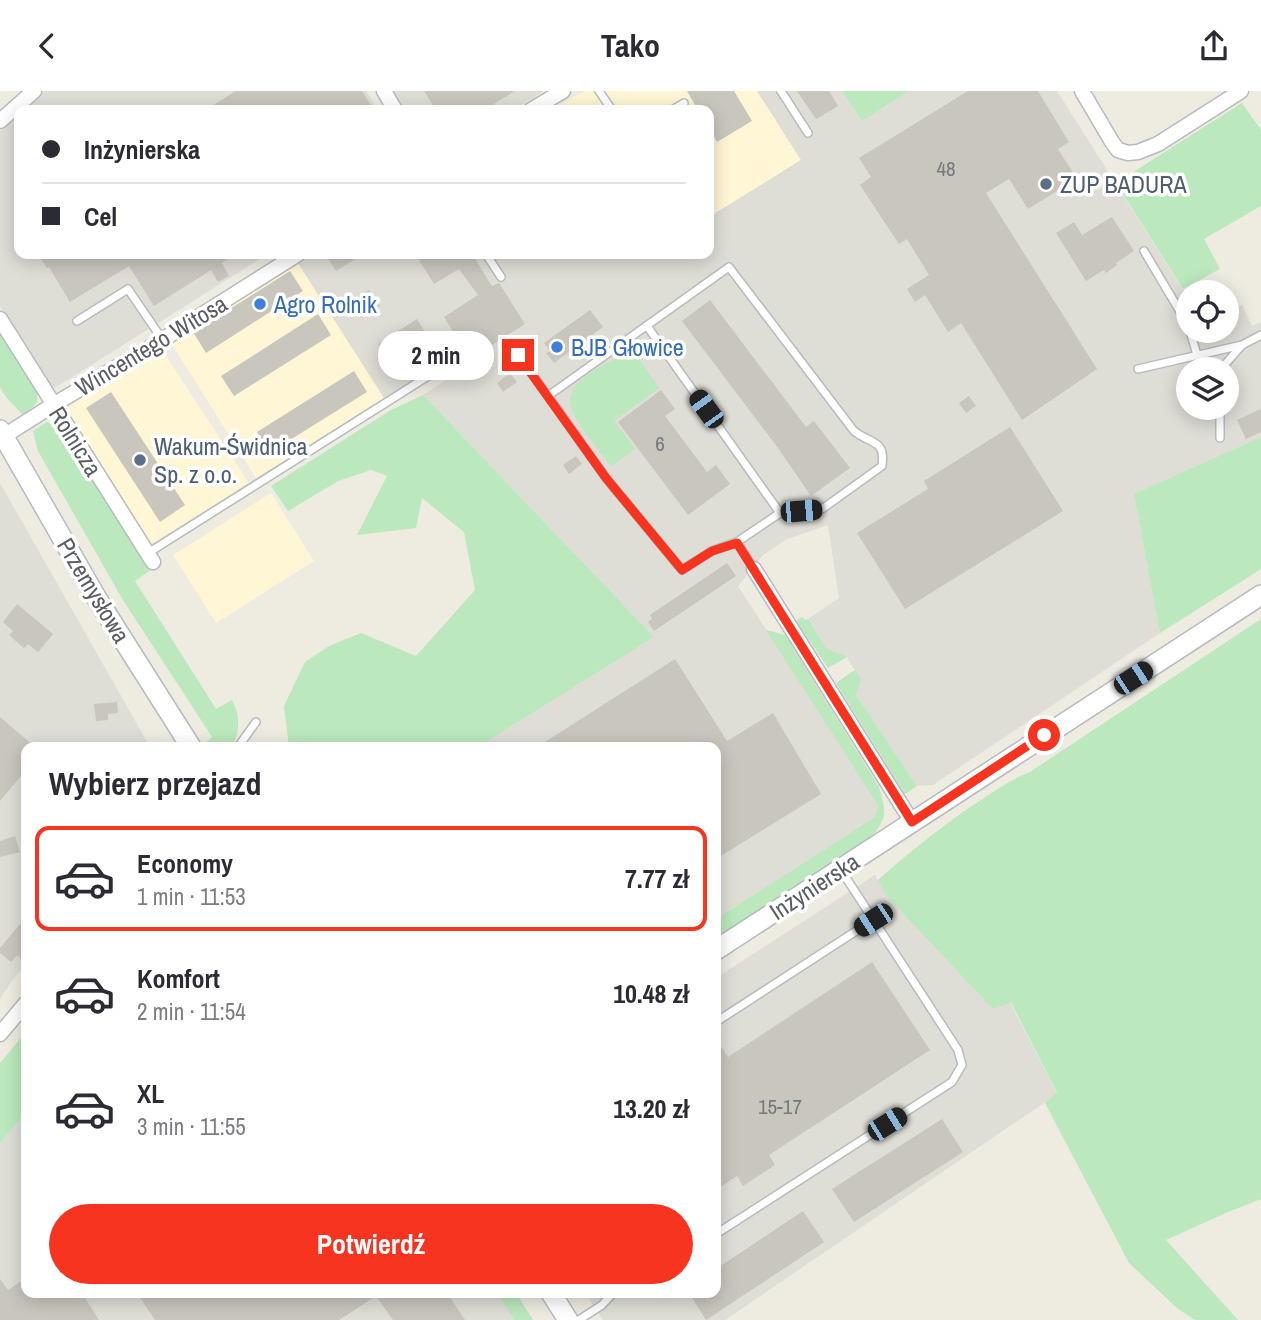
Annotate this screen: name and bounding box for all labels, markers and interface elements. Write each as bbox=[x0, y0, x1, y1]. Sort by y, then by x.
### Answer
text: Tako bbox=[601, 24, 660, 67]
icon: back bbox=[28, 27, 66, 65]
icon: share bbox=[1195, 27, 1233, 65]
text: Inżynierska bbox=[84, 132, 200, 167]
house number: 48 bbox=[936, 154, 956, 183]
place label: ZUP BADURA bbox=[1060, 168, 1187, 200]
marker: ZUP BADURA bbox=[1038, 176, 1054, 192]
text: Cel bbox=[84, 199, 117, 234]
map controls bbox=[1176, 280, 1239, 420]
button: locate bbox=[1176, 280, 1239, 343]
street label: Wincentego Witosa bbox=[69, 287, 233, 403]
place label: Agro Rolnik bbox=[273, 288, 377, 320]
marker: Agro Rolnik bbox=[252, 296, 268, 312]
callout: 2 min bbox=[378, 331, 494, 379]
place label: BJB Głowice bbox=[571, 331, 684, 363]
route end bbox=[502, 339, 534, 371]
marker: BJB Głowice bbox=[549, 339, 565, 355]
text: 2 min bbox=[411, 340, 461, 371]
button: layers bbox=[1176, 357, 1239, 420]
car bbox=[686, 386, 727, 432]
street label: Rolnicza bbox=[42, 400, 110, 482]
house number: 6 bbox=[655, 429, 665, 458]
place label: Wakum-Świdnica Sp. z o.o. bbox=[154, 430, 308, 490]
marker: Wakum-Świdnica Sp. z o.o. bbox=[132, 452, 148, 468]
car bbox=[780, 499, 823, 523]
street label: Przemysłowa bbox=[50, 532, 138, 648]
car bbox=[1110, 658, 1157, 698]
route start bbox=[1028, 719, 1060, 751]
text: Wybierz przejazd bbox=[49, 762, 261, 805]
street label: Inżynierska bbox=[763, 845, 865, 927]
text: Economy bbox=[137, 846, 233, 881]
icon: car bbox=[53, 847, 116, 910]
text: 7.77 zł bbox=[625, 861, 689, 896]
text: 1 min · 11:53 bbox=[137, 881, 246, 912]
car bbox=[850, 900, 897, 940]
text: Komfort bbox=[137, 961, 220, 996]
icon: car bbox=[53, 962, 116, 1025]
text: 10.48 zł bbox=[613, 976, 689, 1011]
text: 2 min · 11:54 bbox=[137, 996, 246, 1027]
text: XL bbox=[137, 1076, 164, 1111]
icon: car bbox=[53, 1077, 116, 1140]
text: 13.20 zł bbox=[613, 1091, 689, 1126]
house number: 15-17 bbox=[758, 1092, 802, 1121]
car bbox=[864, 1104, 911, 1144]
text: 3 min · 11:55 bbox=[137, 1111, 246, 1142]
button: Potwierdź bbox=[49, 1204, 693, 1284]

